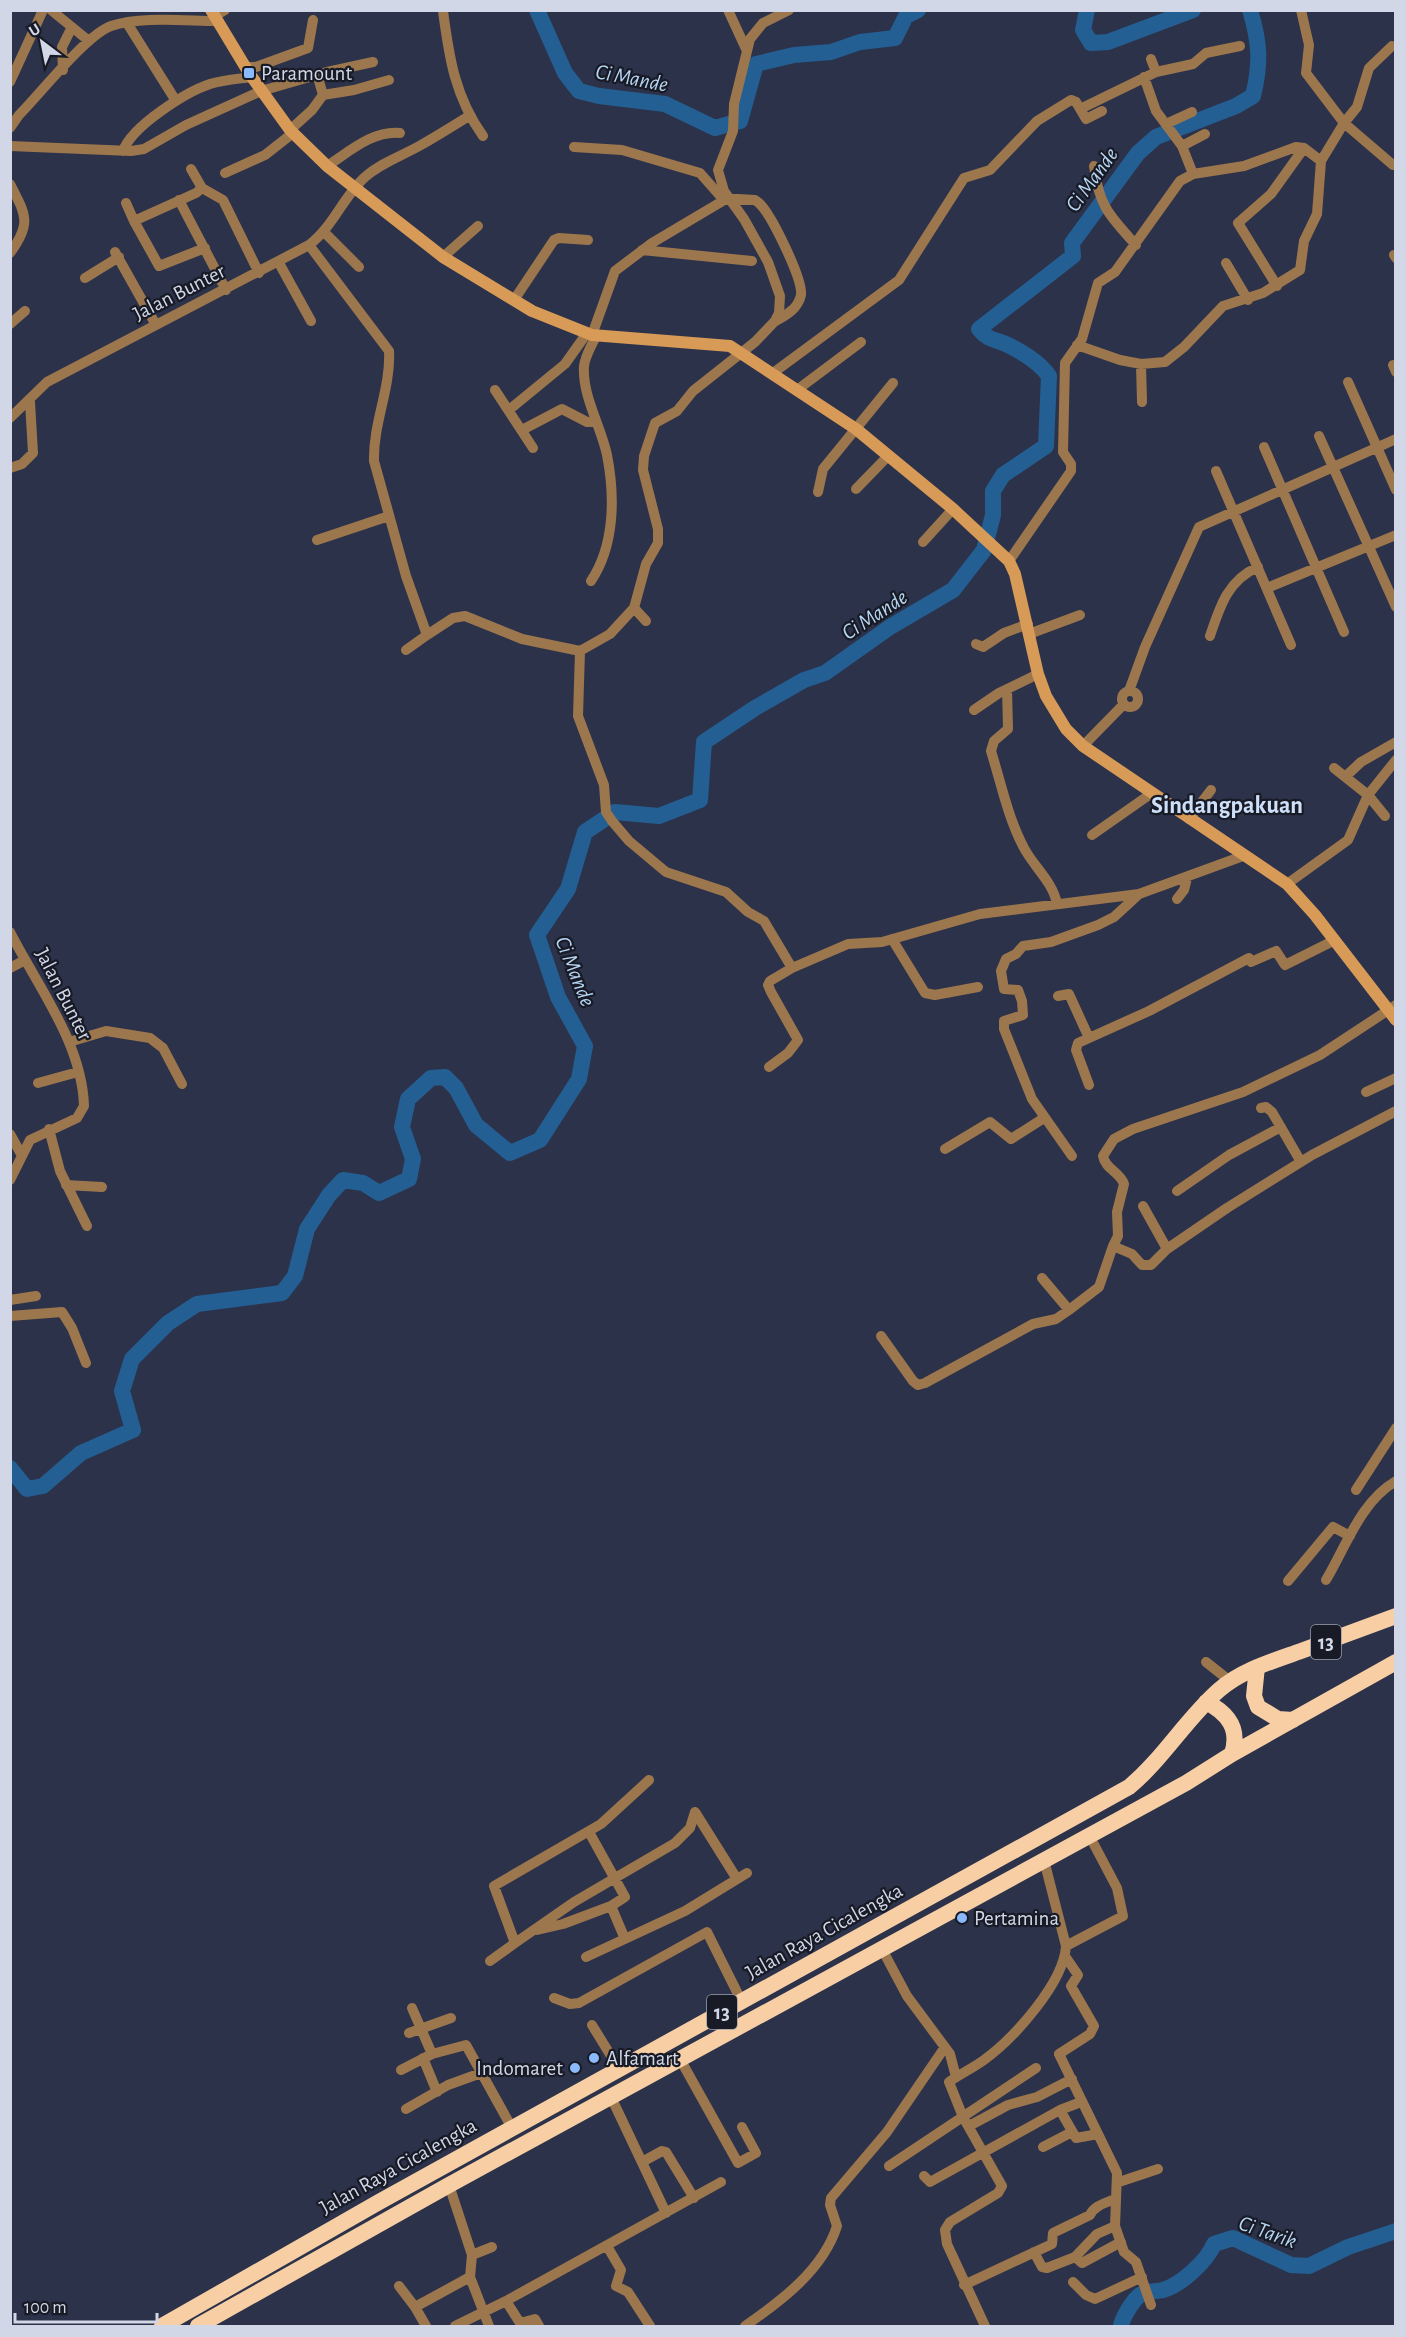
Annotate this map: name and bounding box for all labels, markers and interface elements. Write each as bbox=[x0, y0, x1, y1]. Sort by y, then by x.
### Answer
north arrow bbox=[12, 12, 72, 72]
text: U bbox=[26, 21, 43, 40]
water label: Ci Mande bbox=[594, 60, 670, 96]
place label: Paramount bbox=[261, 63, 352, 84]
marker: Paramount bbox=[242, 66, 256, 80]
water label: Ci Mande bbox=[1061, 144, 1122, 216]
street label: Jalan Bunter bbox=[130, 260, 229, 325]
water label: Ci Mande bbox=[838, 586, 911, 644]
district label: Sindangpakuan bbox=[1151, 794, 1303, 818]
water label: Ci Mande bbox=[551, 933, 599, 1009]
street label: Jalan Bunter bbox=[31, 945, 96, 1044]
road number: 13 bbox=[1311, 1625, 1341, 1659]
street label: Jalan Raya Cicalengka bbox=[742, 1880, 906, 1983]
place label: Pertamina bbox=[974, 1908, 1059, 1929]
marker: Pertamina bbox=[955, 1911, 969, 1925]
road number: 13 bbox=[707, 1995, 737, 2029]
place label: Alfamart bbox=[606, 2048, 679, 2069]
marker: Alfamart bbox=[587, 2051, 601, 2065]
place label: Indomaret bbox=[476, 2058, 563, 2079]
marker: Indomaret bbox=[568, 2061, 582, 2075]
street label: Jalan Raya Cicalengka bbox=[316, 2115, 480, 2218]
water label: Ci Tarik bbox=[1236, 2212, 1299, 2252]
scale bar bbox=[15, 2286, 158, 2324]
text: 100 m bbox=[24, 2299, 67, 2317]

